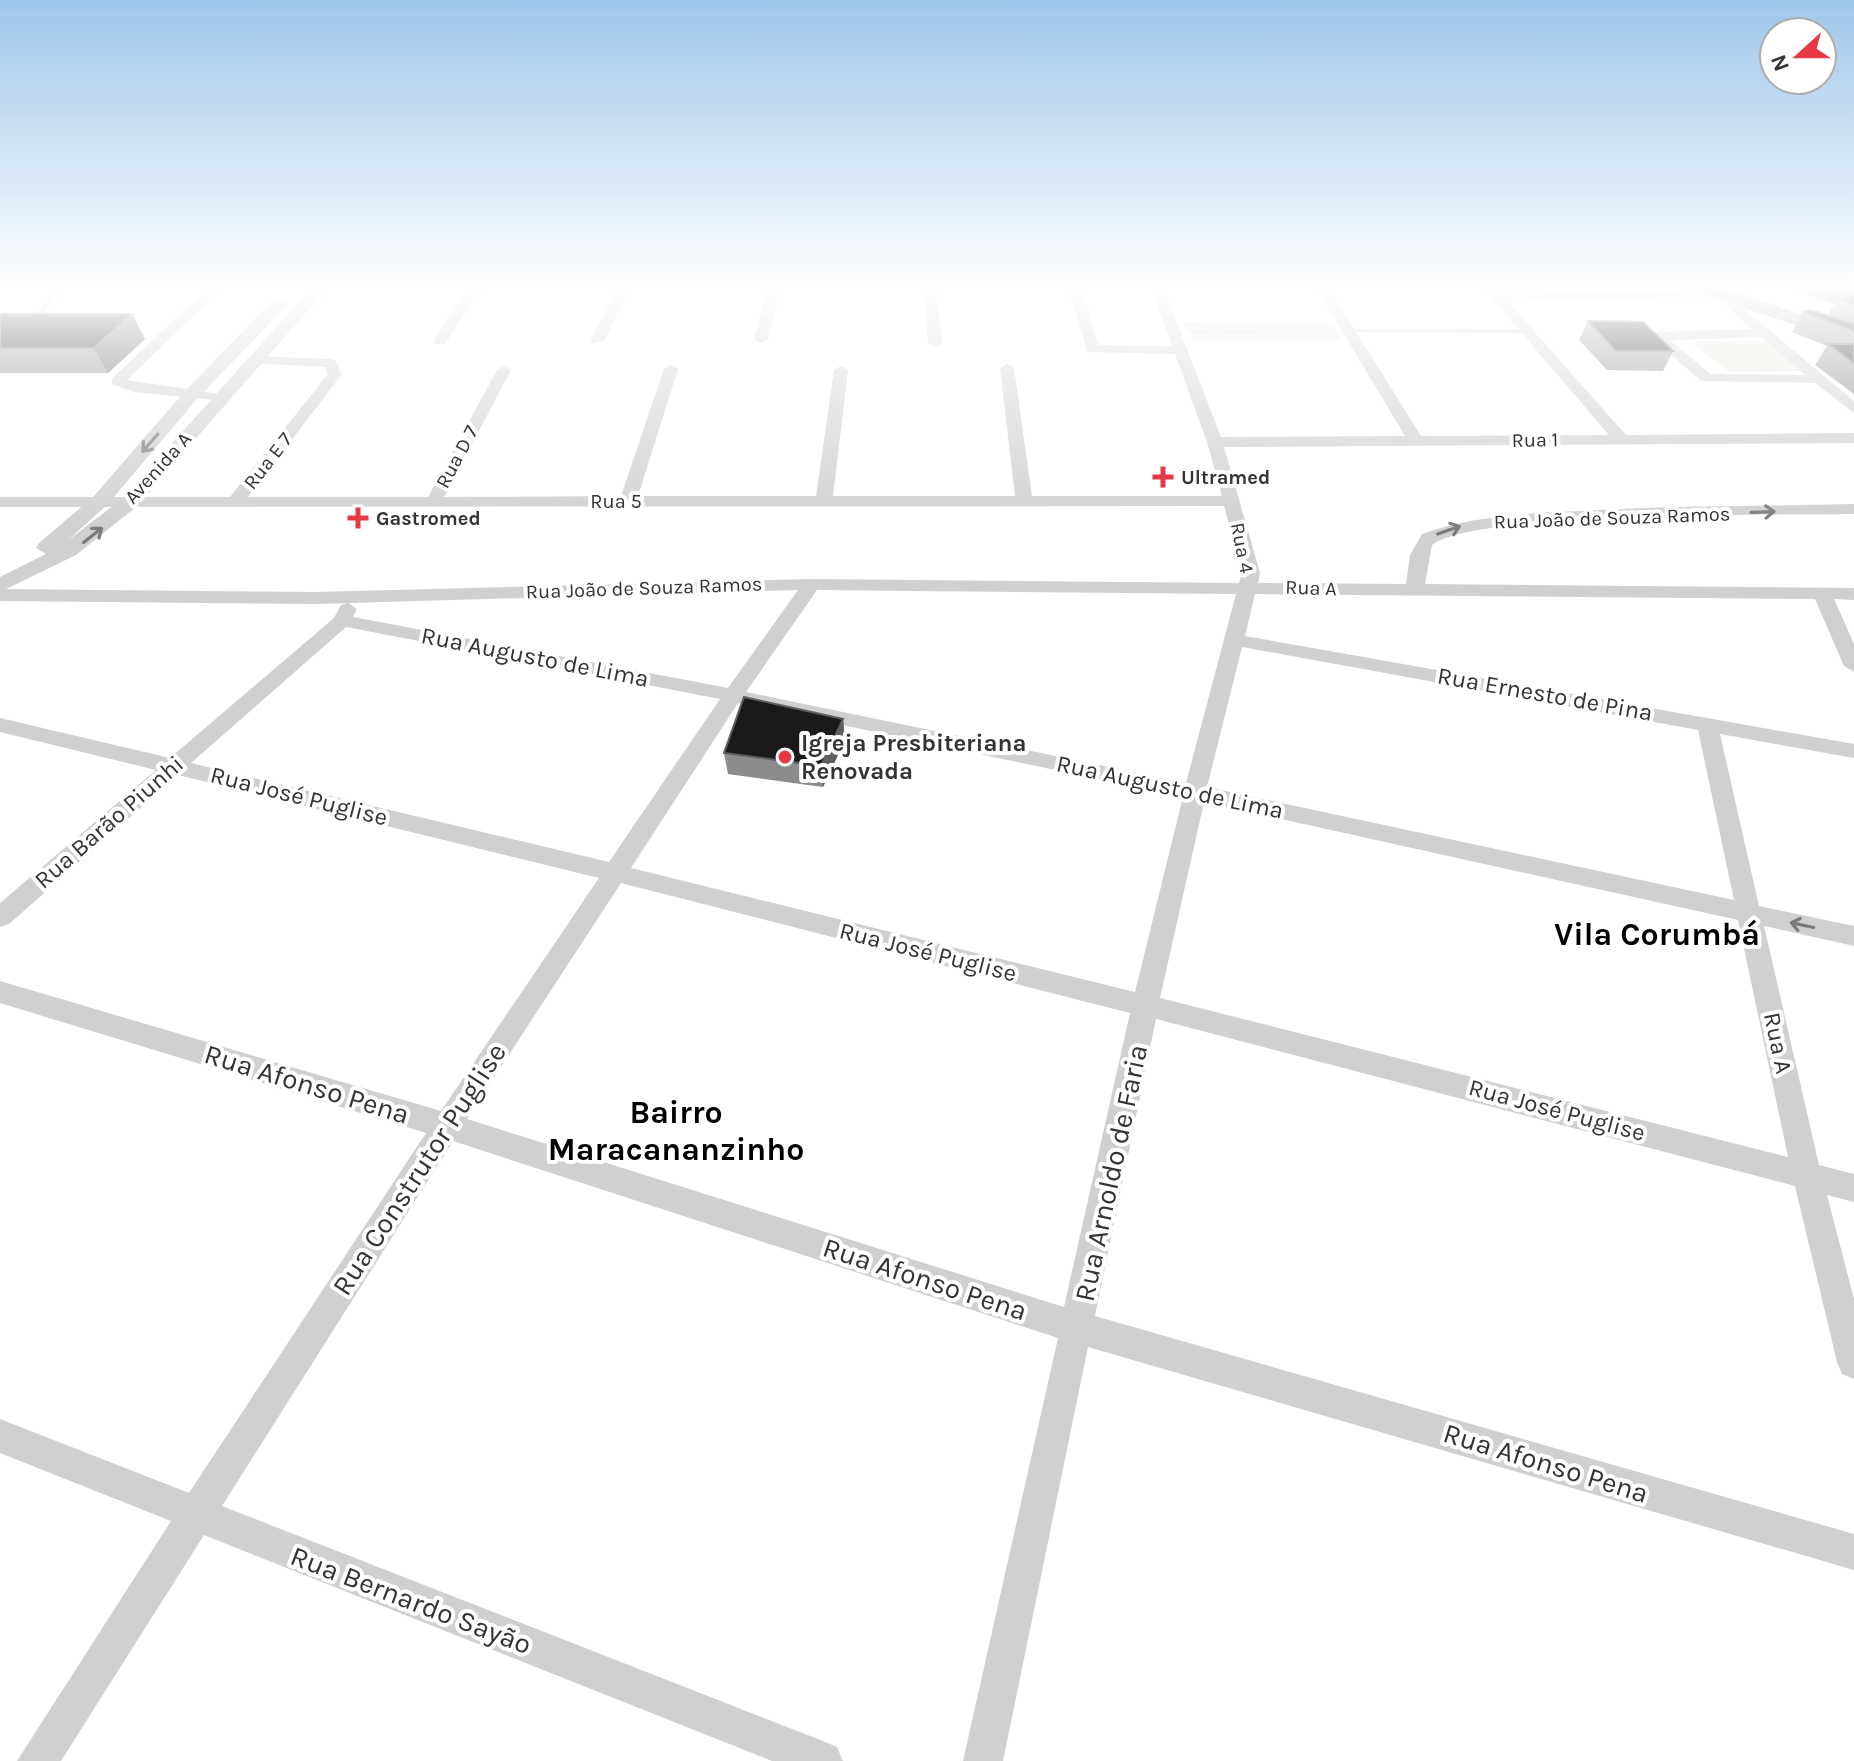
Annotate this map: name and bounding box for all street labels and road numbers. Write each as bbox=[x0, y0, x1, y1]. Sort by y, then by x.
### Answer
street label: Rua D 7 bbox=[431, 421, 483, 492]
street label: Avenida A bbox=[120, 427, 196, 509]
street label: Rua E 7 bbox=[239, 428, 298, 494]
street label: Rua 1 bbox=[1511, 428, 1559, 452]
street label: Rua 5 bbox=[590, 490, 642, 513]
street label: Rua João de Souza Ramos bbox=[1493, 502, 1731, 534]
street label: Rua 4 bbox=[1226, 521, 1258, 575]
street label: Rua João de Souza Ramos bbox=[525, 572, 763, 604]
street label: Rua A bbox=[1285, 576, 1337, 600]
street label: Rua Augusto de Lima bbox=[419, 621, 651, 693]
street label: Rua Ernesto de Pina bbox=[1435, 661, 1655, 727]
street label: Rua Augusto de Lima bbox=[1054, 749, 1286, 825]
street label: Rua Barão Piunhi bbox=[29, 750, 189, 894]
street label: Rua José Puglise bbox=[207, 760, 391, 832]
street label: Rua José Puglise bbox=[836, 916, 1020, 988]
street label: Rua A bbox=[1758, 1010, 1798, 1076]
street label: Rua Afonso Pena bbox=[201, 1037, 413, 1131]
street label: Rua Construtor Puglise bbox=[325, 1037, 513, 1301]
street label: Rua Arnoldo de Faria bbox=[1068, 1041, 1154, 1305]
street label: Rua José Puglise bbox=[1466, 1073, 1648, 1147]
street label: Rua Afonso Pena bbox=[819, 1230, 1031, 1328]
street label: Rua Afonso Pena bbox=[1440, 1416, 1652, 1510]
street label: Rua Bernardo Sayão bbox=[286, 1539, 536, 1661]

